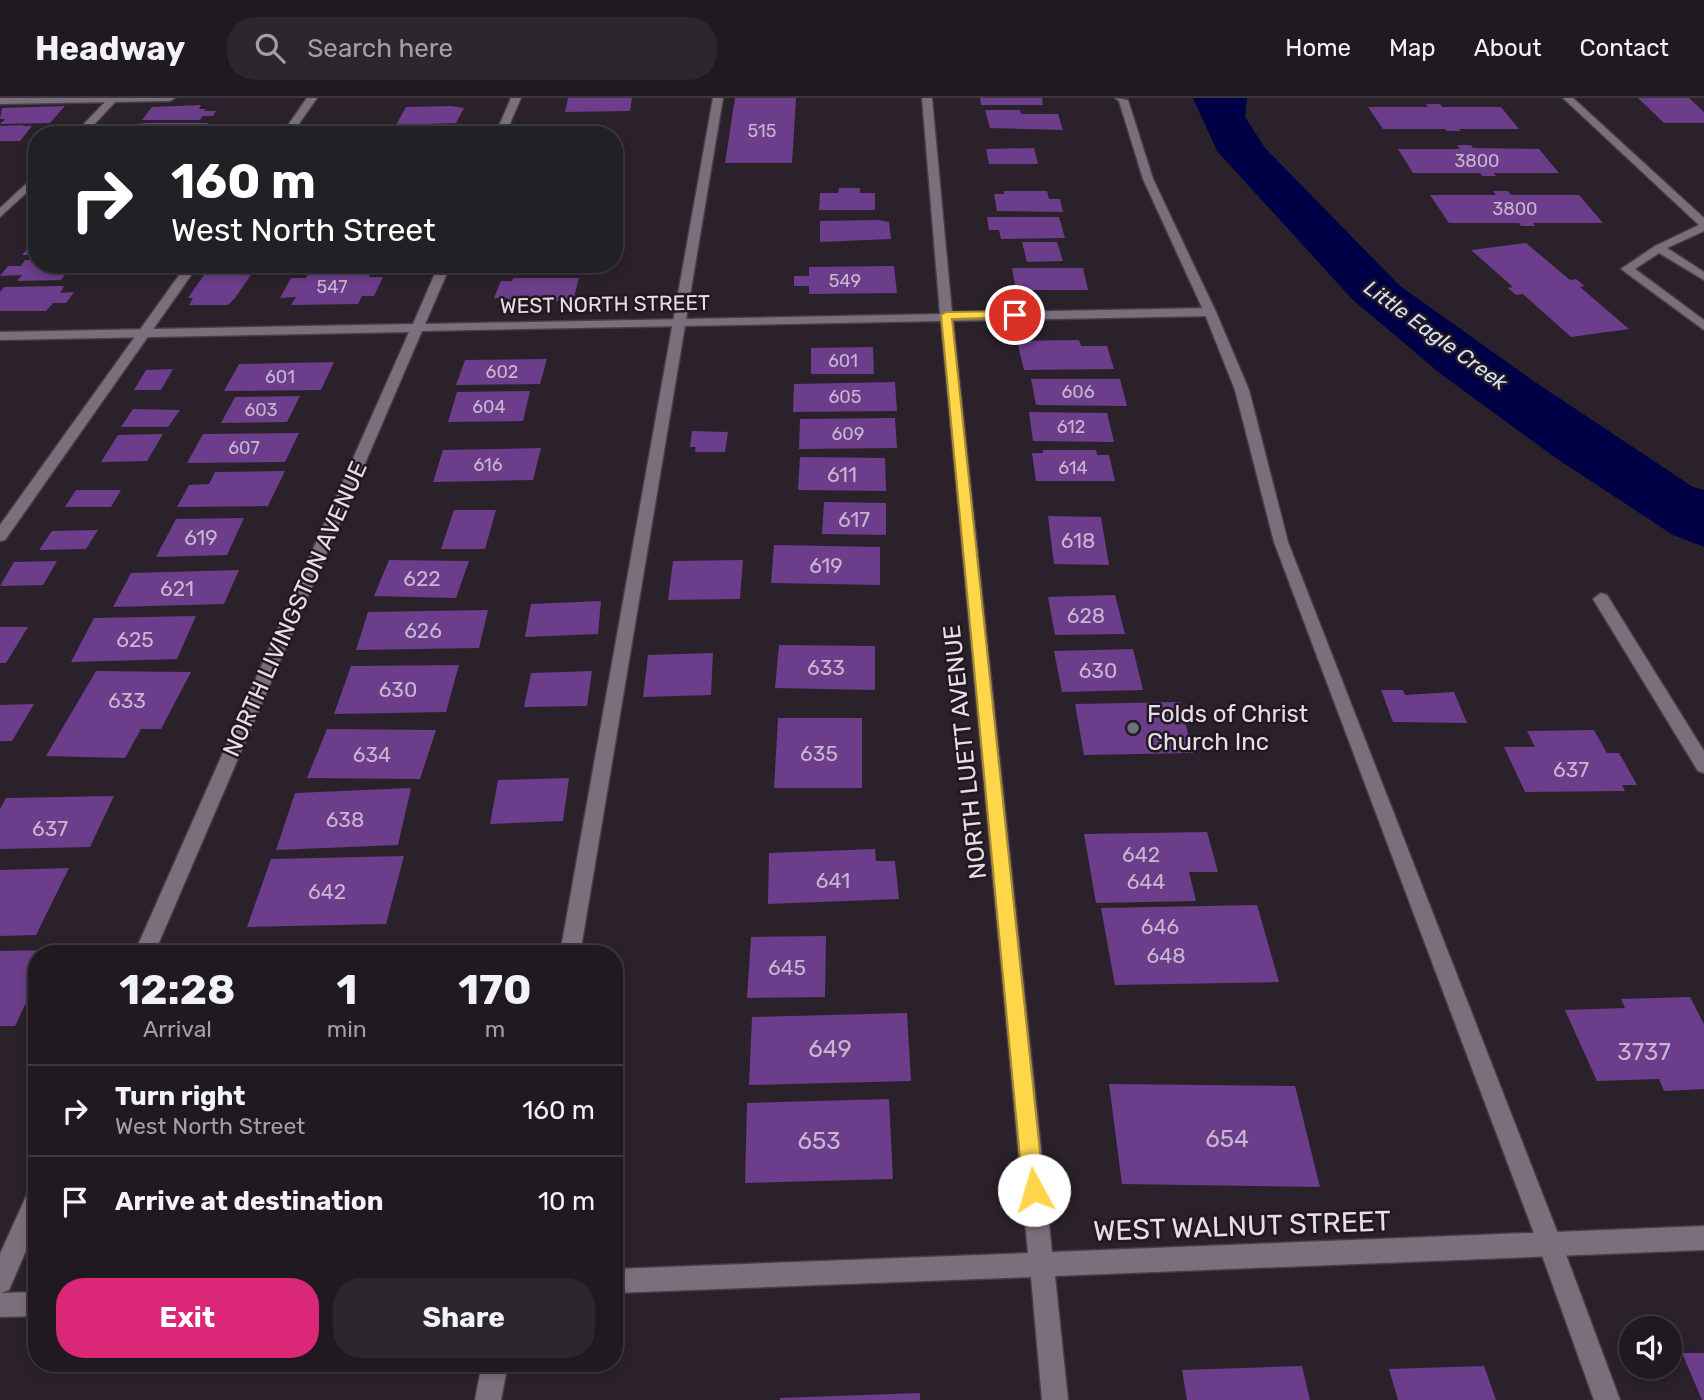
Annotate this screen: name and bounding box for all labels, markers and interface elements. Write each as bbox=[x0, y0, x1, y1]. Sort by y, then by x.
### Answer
search box bbox=[227, 17, 717, 80]
text: Headway bbox=[35, 29, 185, 68]
icon: search bbox=[251, 29, 289, 67]
text: Search here bbox=[307, 33, 453, 64]
text: Home bbox=[1285, 34, 1351, 62]
text: Map bbox=[1389, 34, 1436, 62]
text: About bbox=[1474, 34, 1542, 62]
text: Contact bbox=[1580, 34, 1669, 62]
house number: 515 bbox=[748, 120, 776, 142]
house number: 3800 bbox=[1454, 150, 1500, 172]
text: 160 m bbox=[171, 152, 316, 210]
icon: right bbox=[56, 154, 147, 245]
house number: 3800 bbox=[1492, 198, 1538, 220]
text: West North Street bbox=[171, 211, 436, 249]
house number: 549 bbox=[829, 270, 861, 292]
water label: Little Eagle Creek bbox=[1360, 275, 1513, 396]
house number: 547 bbox=[317, 276, 347, 298]
pin bbox=[985, 285, 1045, 345]
street label: WEST NORTH STREET bbox=[500, 290, 710, 318]
icon: arrive bbox=[996, 296, 1034, 334]
house number: 601 bbox=[828, 350, 858, 372]
house number: 602 bbox=[486, 361, 518, 383]
house number: 601 bbox=[265, 366, 295, 388]
house number: 606 bbox=[1061, 381, 1095, 403]
house number: 605 bbox=[829, 386, 861, 408]
house number: 604 bbox=[472, 396, 506, 418]
house number: 603 bbox=[244, 399, 278, 421]
house number: 612 bbox=[1057, 416, 1085, 438]
house number: 609 bbox=[832, 423, 864, 445]
house number: 607 bbox=[228, 437, 260, 459]
house number: 616 bbox=[474, 454, 503, 476]
street label: NORTH LIVINGSTON AVENUE bbox=[217, 457, 373, 761]
house number: 614 bbox=[1058, 457, 1088, 479]
house number: 611 bbox=[827, 462, 857, 487]
house number: 617 bbox=[838, 507, 870, 532]
house number: 619 bbox=[184, 525, 218, 550]
house number: 618 bbox=[1061, 528, 1095, 553]
house number: 619 bbox=[809, 553, 843, 578]
house number: 622 bbox=[403, 566, 441, 591]
house number: 621 bbox=[160, 576, 194, 601]
house number: 628 bbox=[1067, 603, 1105, 628]
house number: 626 bbox=[404, 618, 442, 643]
street label: NORTH LUETT AVENUE bbox=[938, 623, 992, 881]
house number: 625 bbox=[116, 627, 154, 652]
house number: 633 bbox=[807, 655, 845, 680]
house number: 630 bbox=[1079, 658, 1117, 683]
house number: 630 bbox=[379, 677, 417, 702]
house number: 633 bbox=[108, 688, 146, 713]
place label: Folds of Christ Church Inc bbox=[1147, 700, 1308, 756]
marker: Folds of Christ Church Inc bbox=[1125, 720, 1141, 736]
house number: 635 bbox=[800, 741, 838, 766]
house number: 634 bbox=[353, 742, 391, 767]
house number: 637 bbox=[1553, 757, 1589, 782]
house number: 638 bbox=[326, 807, 364, 832]
house number: 637 bbox=[32, 816, 68, 841]
house number: 642 bbox=[1122, 842, 1160, 867]
house number: 641 bbox=[816, 868, 850, 893]
house number: 644 bbox=[1127, 869, 1165, 894]
house number: 642 bbox=[308, 879, 346, 904]
house number: 646 bbox=[1141, 914, 1179, 939]
house number: 648 bbox=[1146, 943, 1186, 968]
house number: 645 bbox=[768, 955, 806, 980]
text: 12:28 bbox=[119, 965, 236, 1015]
text: 1 bbox=[336, 965, 357, 1015]
text: 170 bbox=[458, 965, 532, 1015]
text: Arrival bbox=[143, 1015, 212, 1043]
text: min bbox=[327, 1015, 367, 1043]
text: m bbox=[485, 1015, 505, 1043]
house number: 649 bbox=[808, 1035, 852, 1063]
house number: 3737 bbox=[1617, 1038, 1671, 1066]
text: Turn right bbox=[115, 1081, 245, 1112]
icon: right bbox=[56, 1092, 94, 1130]
text: 160 m bbox=[522, 1095, 595, 1126]
text: West North Street bbox=[115, 1112, 305, 1140]
house number: 654 bbox=[1205, 1125, 1249, 1153]
house number: 653 bbox=[797, 1127, 841, 1155]
position arrow bbox=[997, 1153, 1071, 1227]
icon: arrive bbox=[56, 1183, 94, 1221]
text: Arrive at destination bbox=[115, 1186, 383, 1217]
text: 10 m bbox=[538, 1186, 595, 1217]
street label: WEST WALNUT STREET bbox=[1092, 1204, 1392, 1248]
button: Exit bbox=[56, 1278, 319, 1358]
button: Share bbox=[333, 1278, 595, 1358]
map controls bbox=[1619, 1316, 1682, 1379]
button: sound bbox=[1619, 1316, 1682, 1379]

